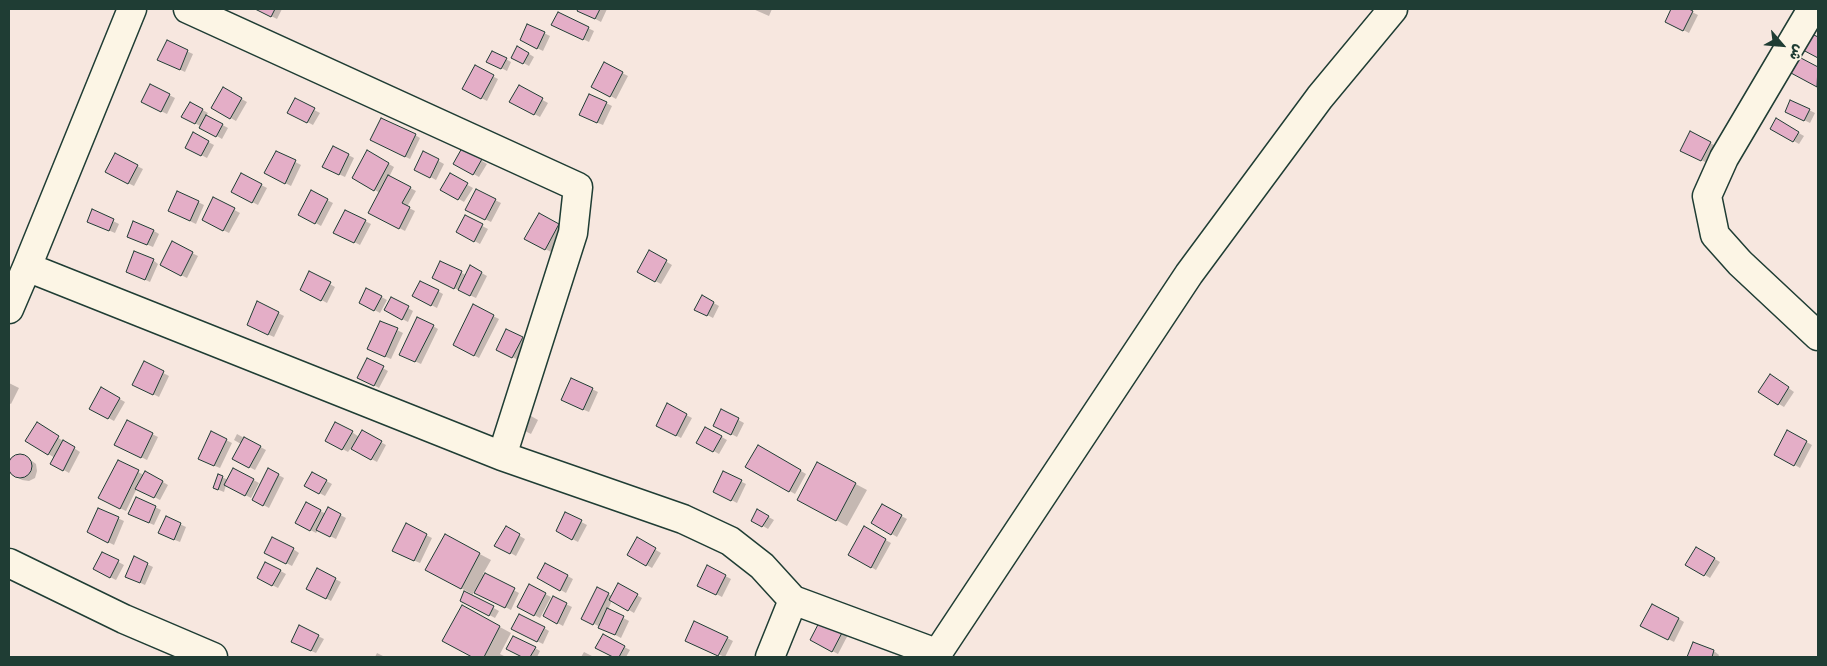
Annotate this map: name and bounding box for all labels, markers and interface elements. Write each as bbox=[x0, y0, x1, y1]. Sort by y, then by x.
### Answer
north arrow bbox=[1757, 20, 1807, 70]
text: ش bbox=[1783, 40, 1808, 63]

